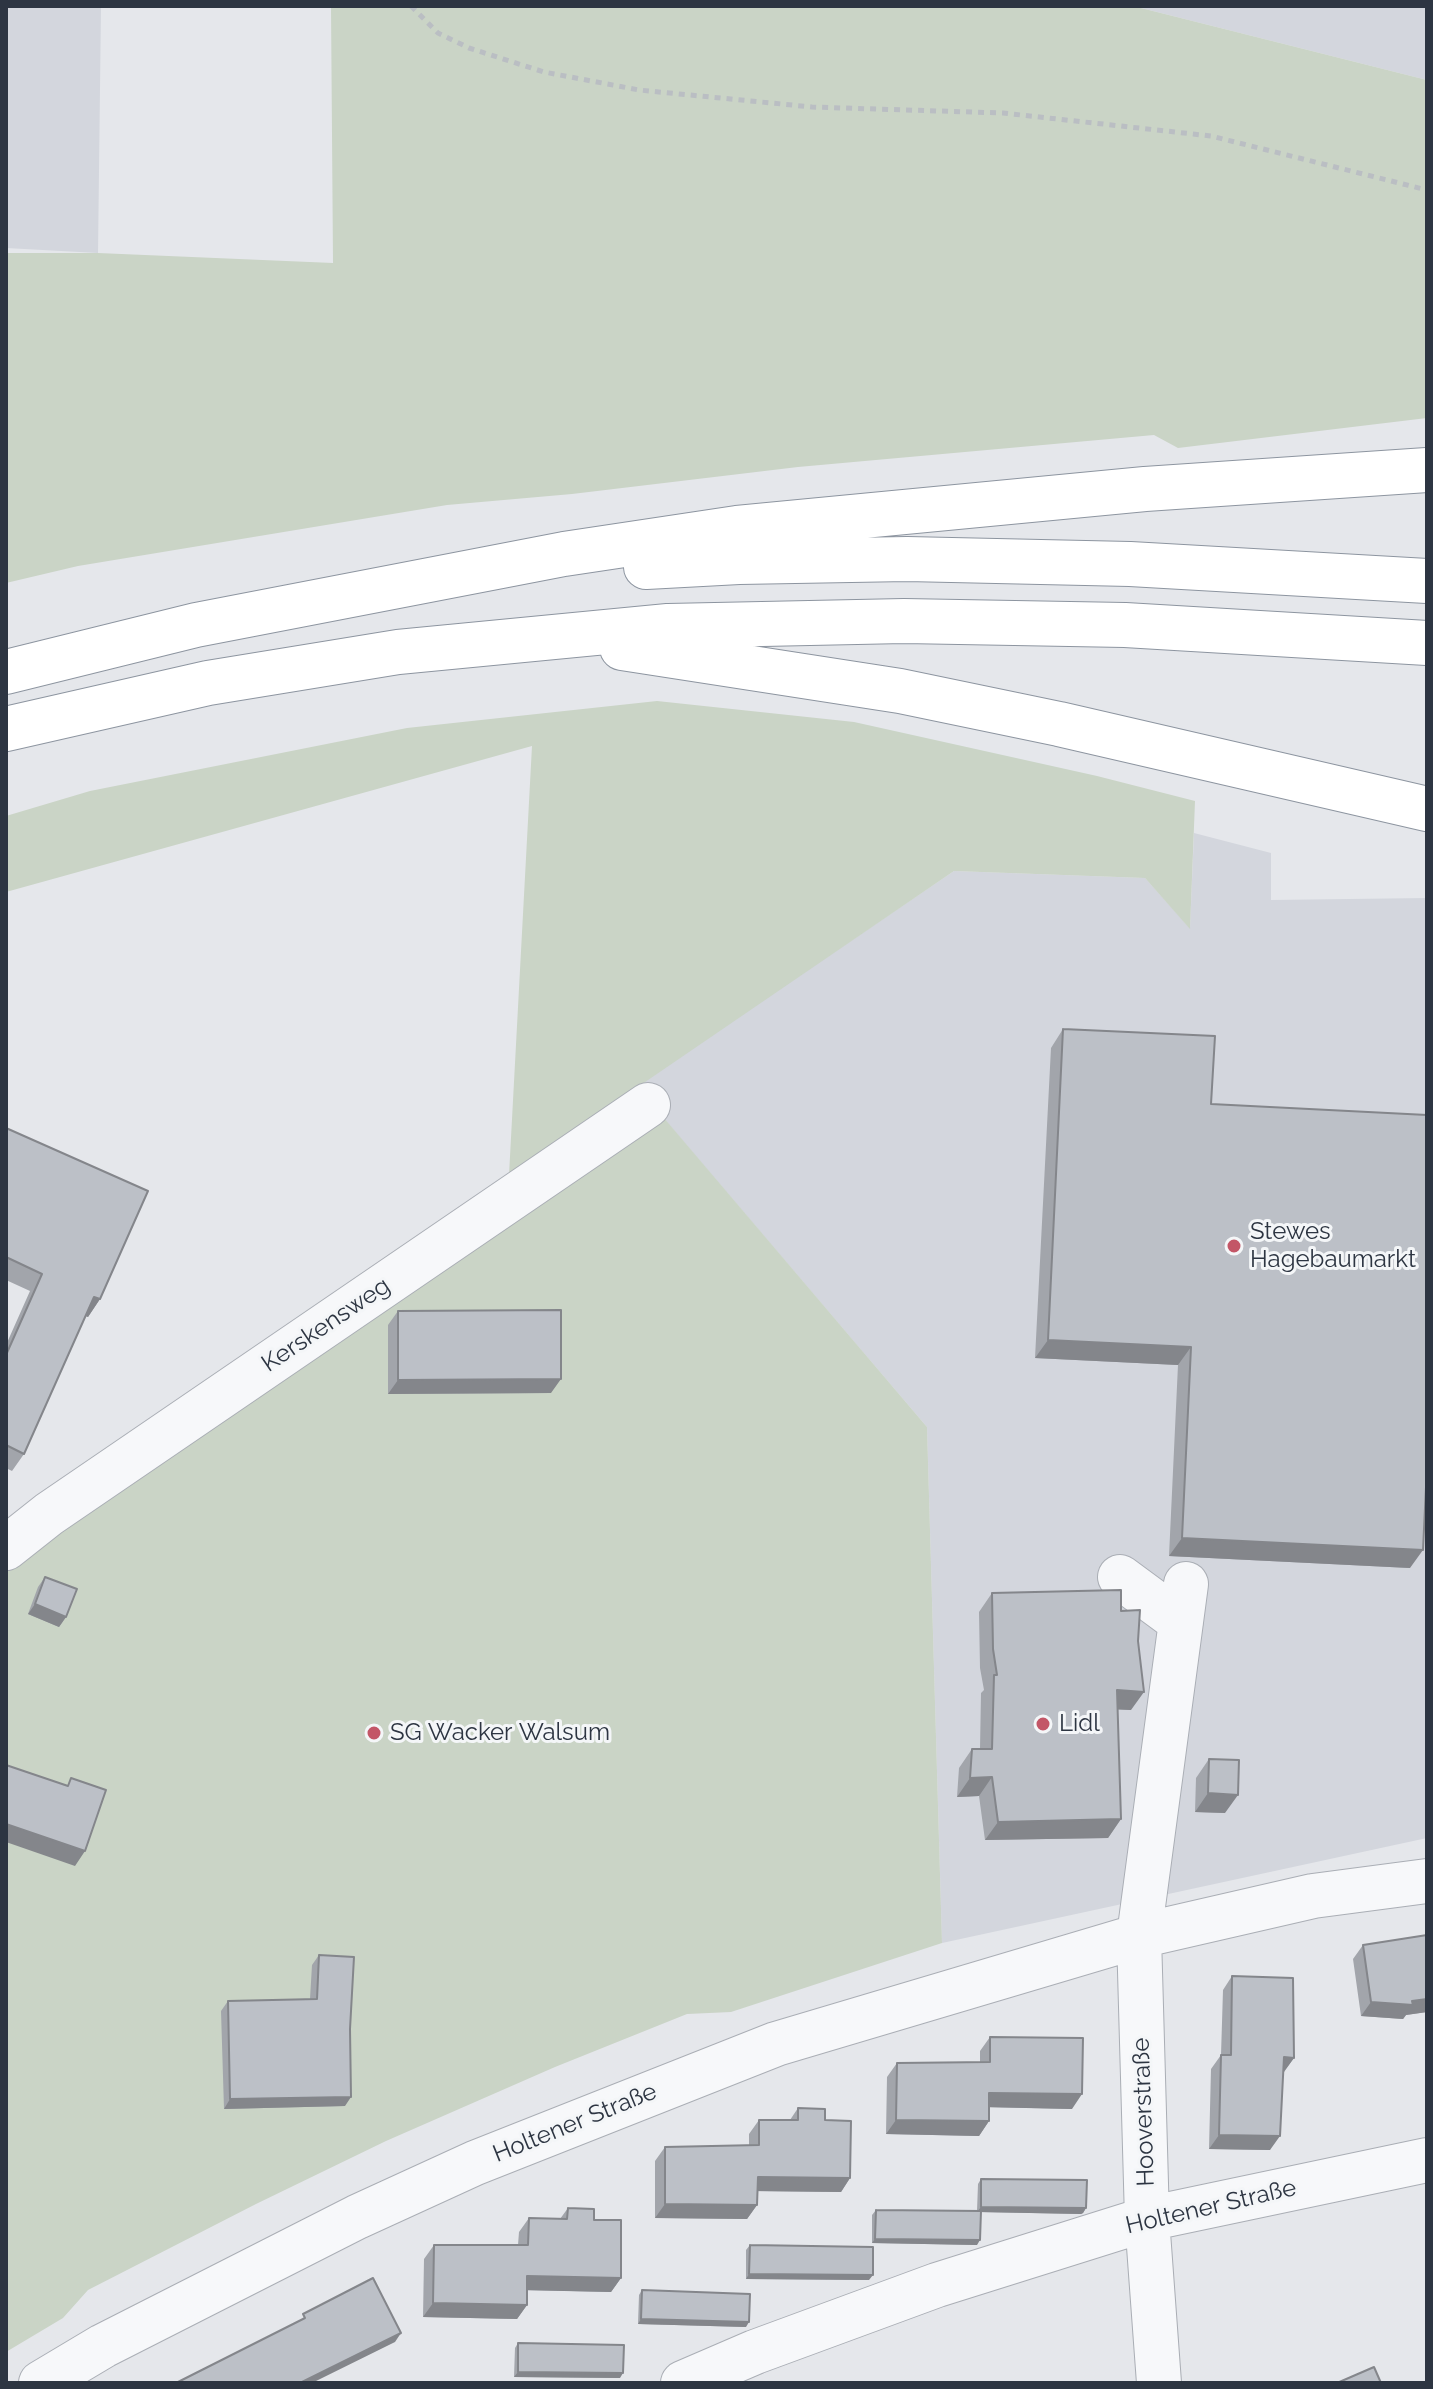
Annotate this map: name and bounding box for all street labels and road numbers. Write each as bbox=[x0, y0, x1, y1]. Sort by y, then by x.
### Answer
street label: Kerskensweg bbox=[256, 1272, 396, 1378]
street label: Hooverstraße bbox=[1127, 2037, 1161, 2187]
street label: Holtener Straße bbox=[489, 2077, 661, 2169]
street label: Holtener Straße bbox=[1123, 2173, 1299, 2241]

